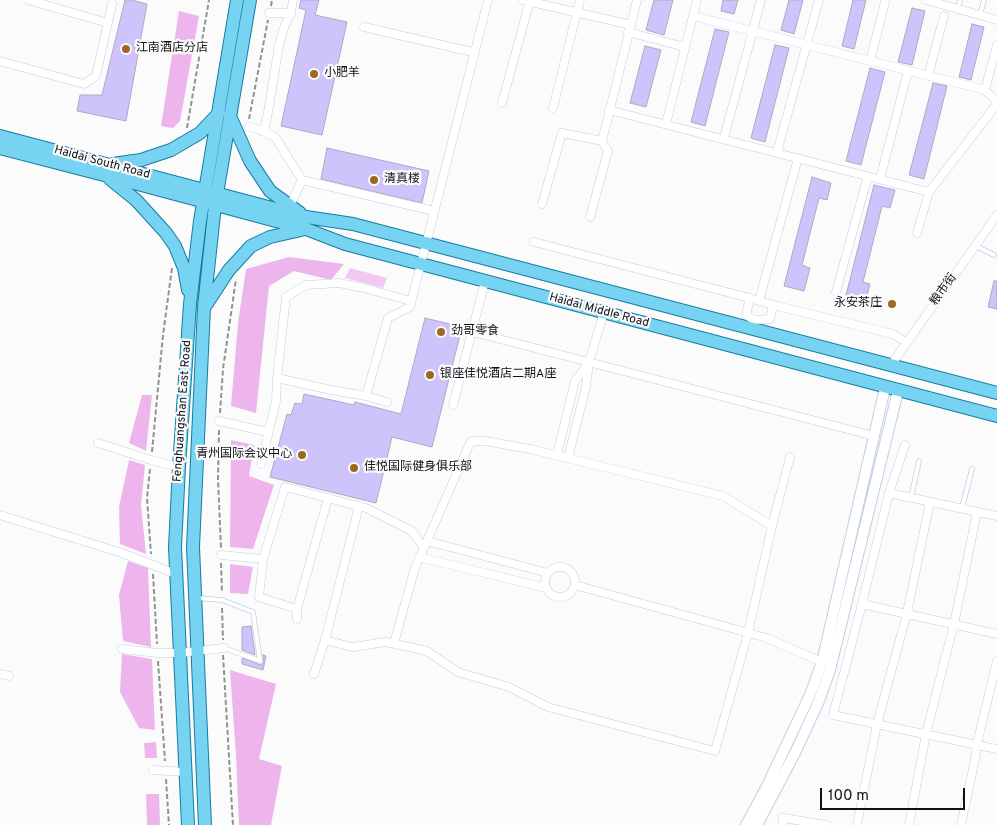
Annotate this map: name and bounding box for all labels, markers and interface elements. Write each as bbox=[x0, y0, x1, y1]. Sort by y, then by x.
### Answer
place label: 江南酒店分店 bbox=[136, 42, 208, 56]
marker: 江南酒店分店 bbox=[120, 43, 132, 55]
place label: 小肥羊 bbox=[324, 67, 360, 81]
marker: 小肥羊 bbox=[308, 68, 320, 80]
street label: Haidai South Road bbox=[53, 143, 151, 183]
place label: 清真楼 bbox=[384, 173, 420, 187]
marker: 清真楼 bbox=[368, 174, 380, 186]
street label: 粮市街 bbox=[928, 271, 960, 309]
street label: Haidai Middle Road bbox=[548, 291, 650, 331]
place label: 永安茶庄 bbox=[834, 297, 882, 311]
marker: 永安茶庄 bbox=[886, 298, 898, 310]
place label: 劲哥零食 bbox=[451, 325, 499, 339]
marker: 劲哥零食 bbox=[435, 326, 447, 338]
street label: Fenghuangshan East Road bbox=[171, 339, 195, 483]
place label: 银座佳悦酒店二期A座 bbox=[440, 368, 556, 382]
marker: 银座佳悦酒店二期A座 bbox=[424, 369, 436, 381]
place label: 青州国际会议中心 bbox=[196, 448, 292, 462]
marker: 青州国际会议中心 bbox=[296, 449, 308, 461]
place label: 佳悦国际健身俱乐部 bbox=[364, 461, 472, 475]
marker: 佳悦国际健身俱乐部 bbox=[348, 462, 360, 474]
scale bar bbox=[822, 778, 967, 810]
text: 100 m bbox=[828, 787, 869, 806]

